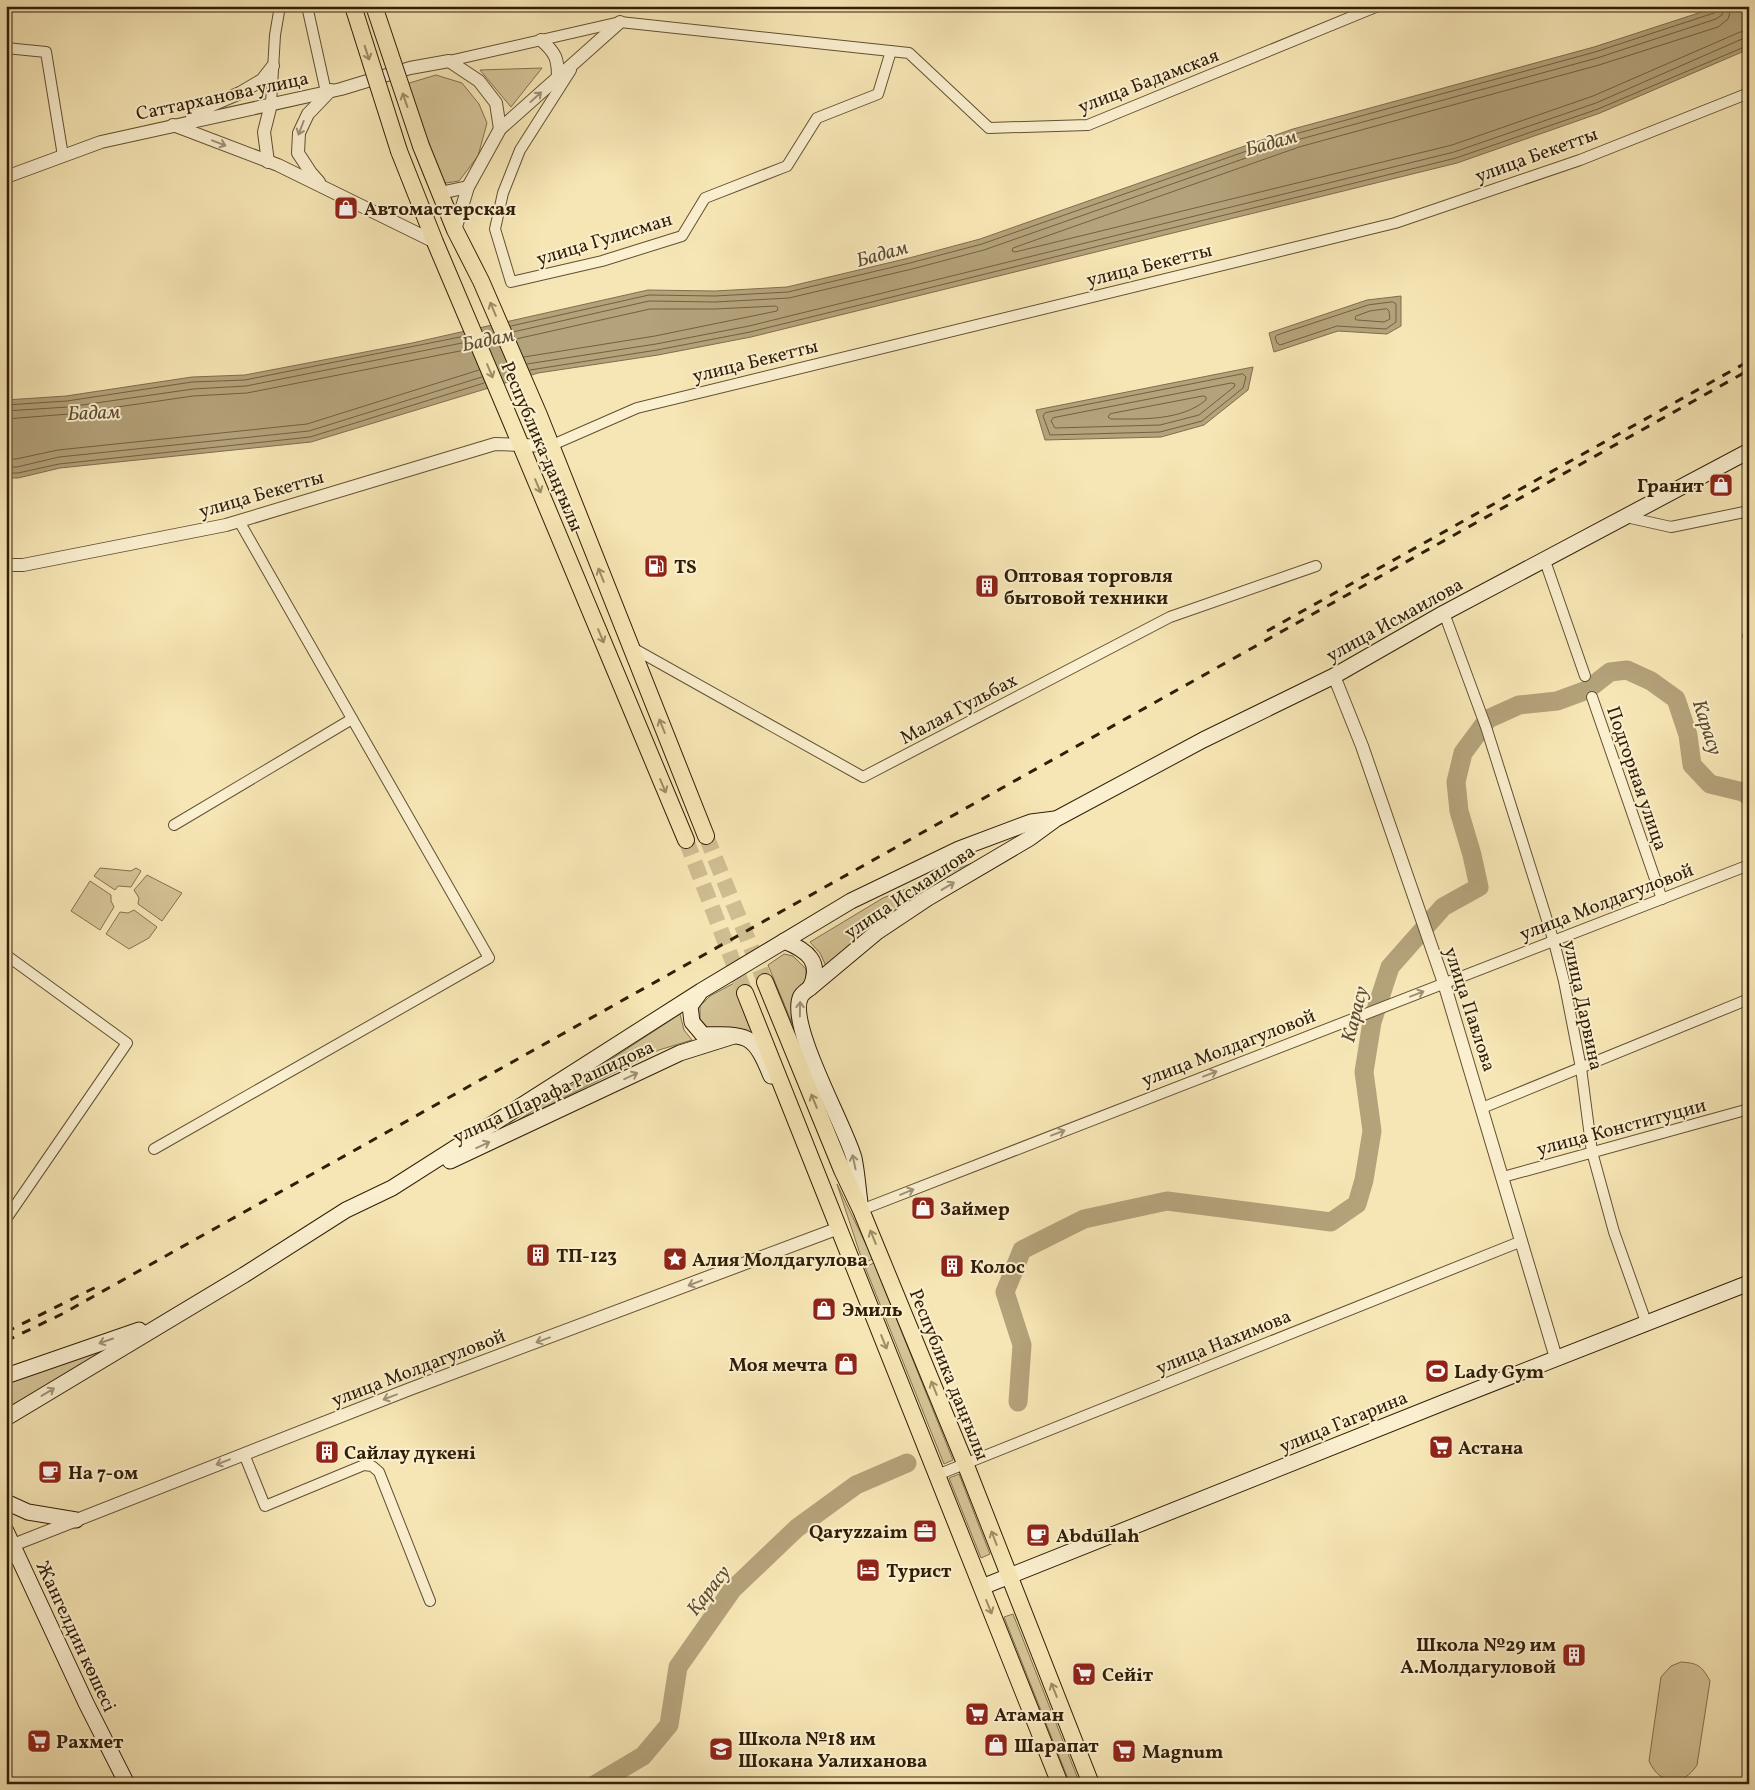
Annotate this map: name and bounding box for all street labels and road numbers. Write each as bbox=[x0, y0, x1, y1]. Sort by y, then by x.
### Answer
street label: улица Бадамская bbox=[1074, 43, 1223, 121]
street label: Саттарханова улица bbox=[134, 66, 311, 128]
street label: улица Бекетты bbox=[1472, 122, 1602, 190]
street label: улица Гулисман bbox=[534, 207, 676, 273]
street label: улица Бекетты bbox=[1084, 238, 1215, 294]
street label: улица Бекетты bbox=[690, 334, 821, 390]
street label: Республика даңғылы bbox=[493, 358, 589, 536]
street label: улица Бекетты bbox=[196, 465, 327, 525]
street label: улица Исмаилова bbox=[1322, 572, 1468, 669]
street label: Малая Гульбах bbox=[896, 668, 1022, 752]
street label: Подгорная улица bbox=[1599, 703, 1673, 854]
street label: улица Исмаилова bbox=[839, 839, 981, 946]
street label: улица Молдагуловой bbox=[1516, 858, 1698, 948]
street label: улица Дарвина bbox=[1556, 938, 1609, 1073]
street label: улица Павлова bbox=[1437, 944, 1501, 1075]
street label: улица Молдагуловой bbox=[1138, 1004, 1320, 1094]
street label: улица Шарафа Рашидова bbox=[449, 1035, 659, 1151]
street label: улица Конституции bbox=[1534, 1093, 1709, 1163]
street label: Республика даңғылы bbox=[902, 1285, 994, 1464]
street label: улица Нахимова bbox=[1152, 1304, 1295, 1382]
street label: улица Молдагуловой bbox=[328, 1324, 510, 1414]
street label: улица Гагарина bbox=[1276, 1385, 1412, 1460]
street label: Жангелдин көшесі bbox=[29, 1557, 122, 1717]

